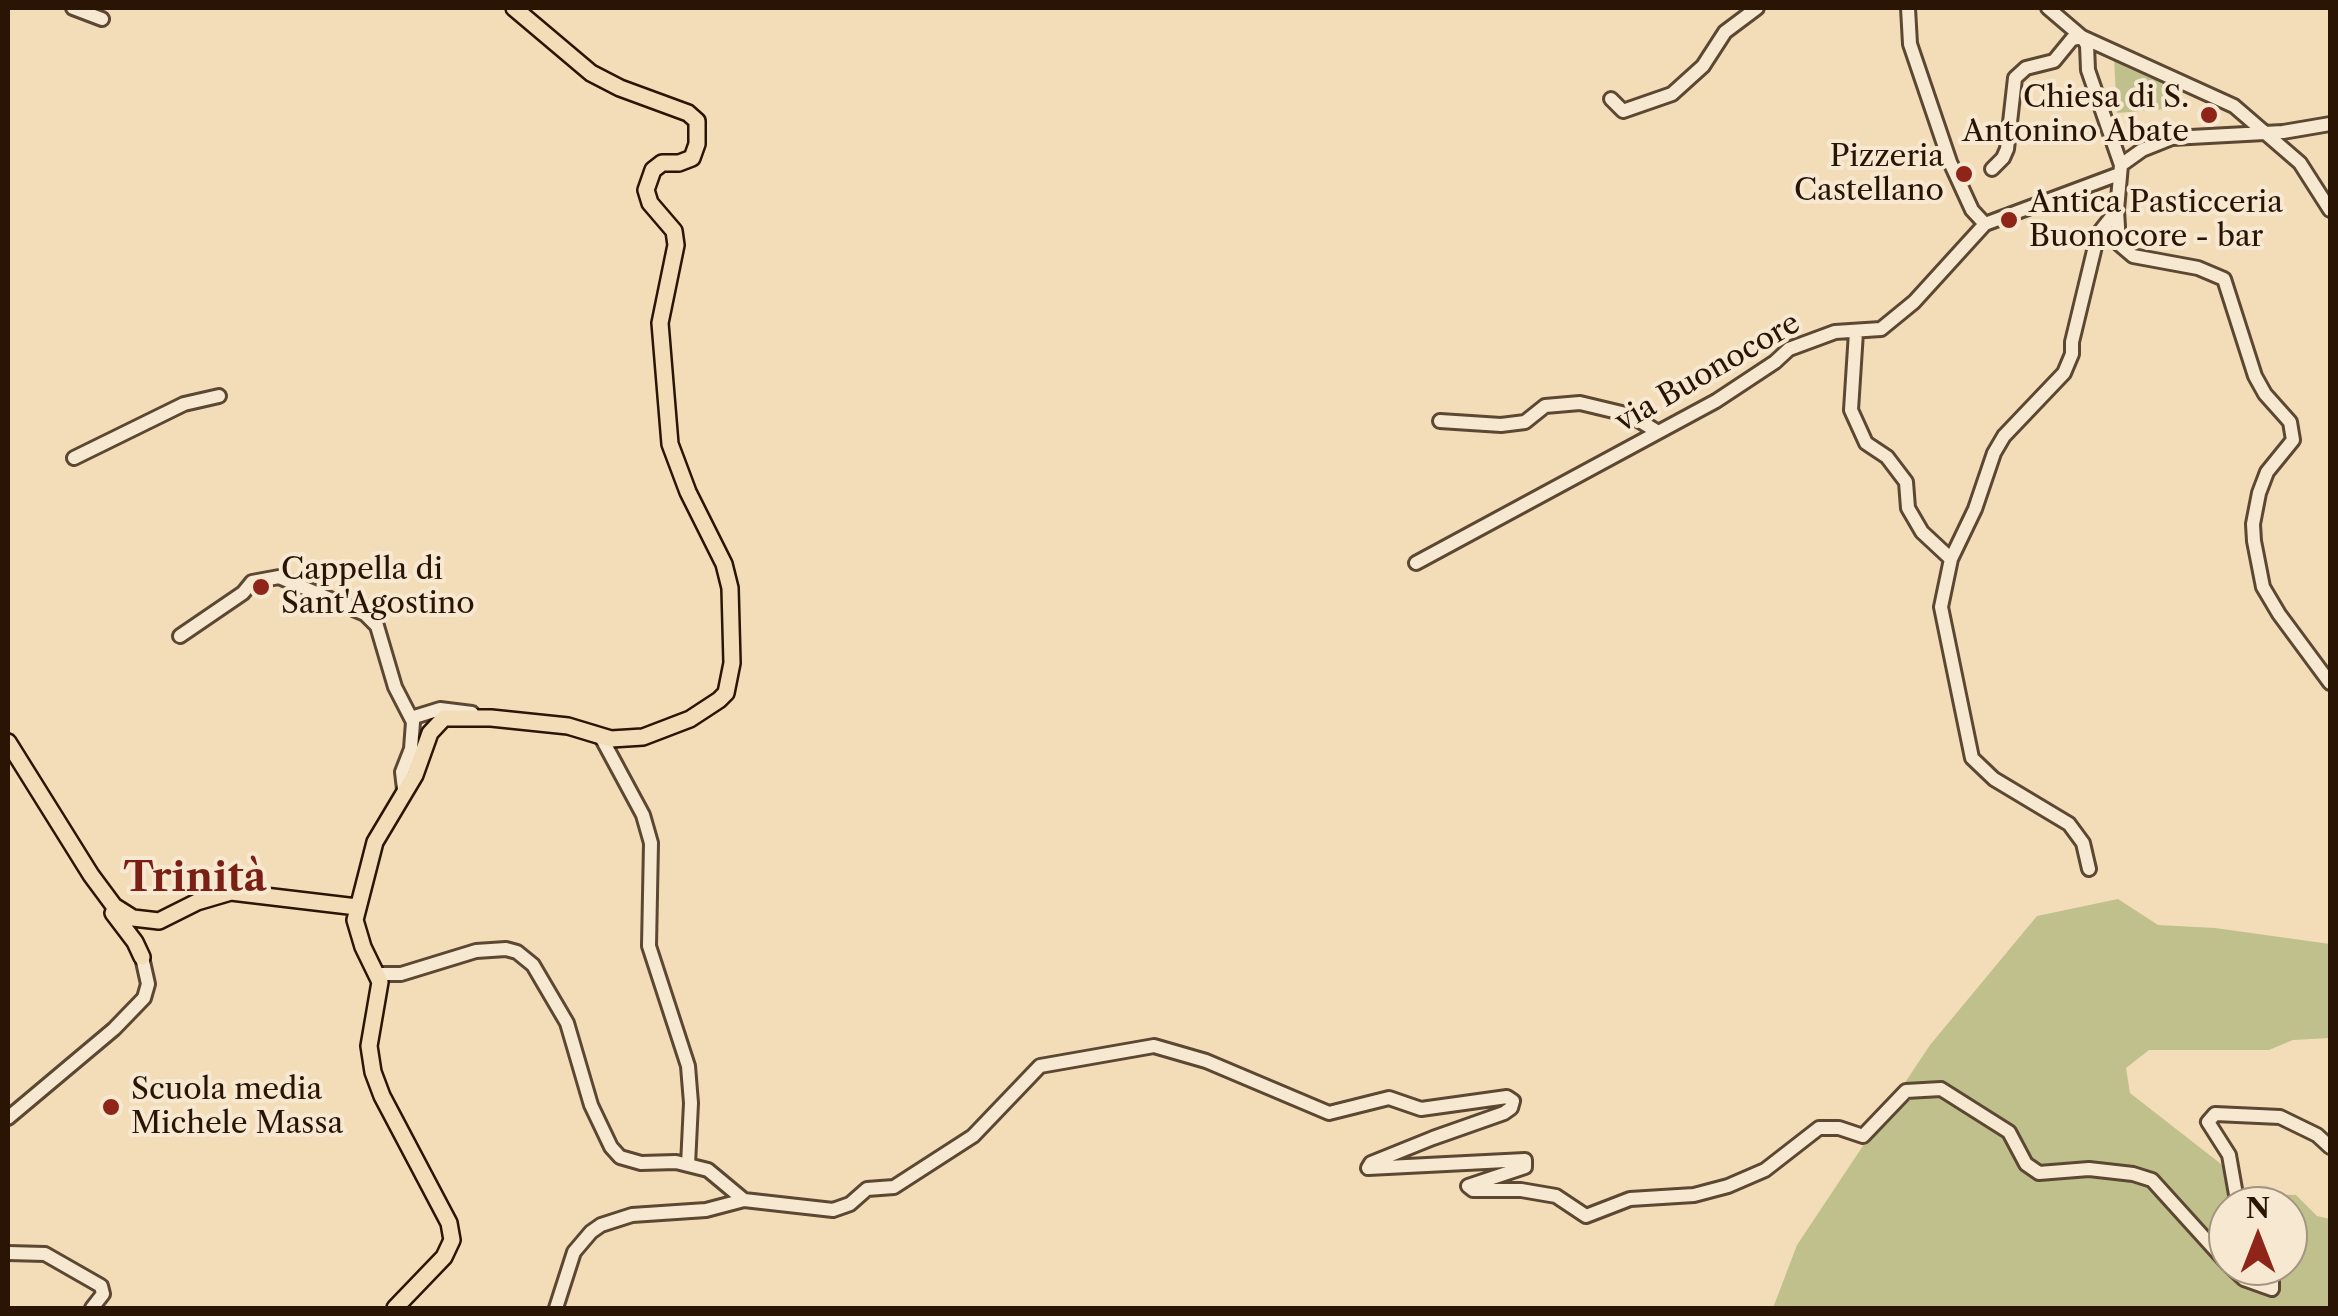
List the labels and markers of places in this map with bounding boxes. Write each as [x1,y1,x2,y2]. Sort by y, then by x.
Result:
place label: Chiesa di S. Antonino Abate [1962,80,2189,150]
marker: Chiesa di S. Antonino Abate [2198,104,2220,126]
place label: Pizzeria Castellano [1794,139,1944,210]
marker: Pizzeria Castellano [1953,163,1975,185]
place label: Antica Pasticceria Buonocore - bar [2029,185,2283,256]
marker: Antica Pasticceria Buonocore - bar [1998,209,2020,231]
place label: Cappella di Sant'Agostino [281,552,475,622]
marker: Cappella di Sant'Agostino [250,576,272,598]
place label: Scuola media Michele Massa [131,1072,343,1142]
marker: Scuola media Michele Massa [100,1096,122,1118]

